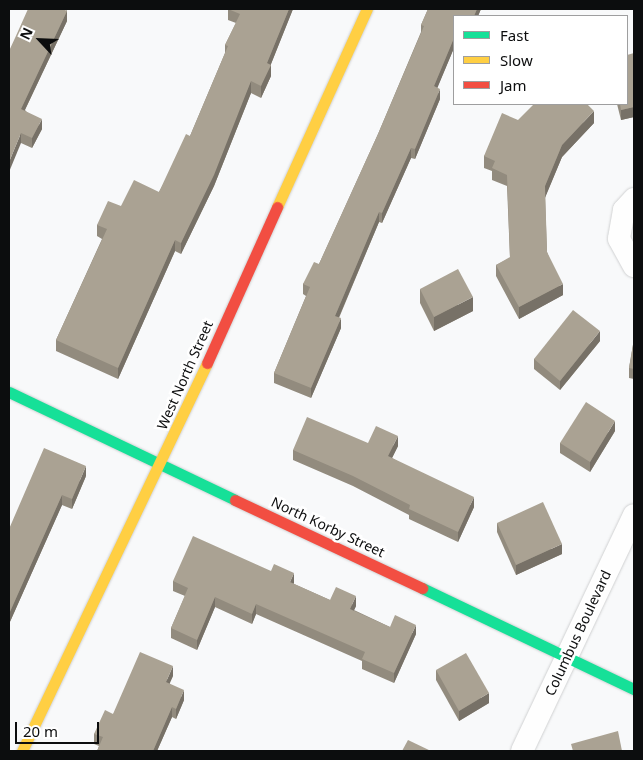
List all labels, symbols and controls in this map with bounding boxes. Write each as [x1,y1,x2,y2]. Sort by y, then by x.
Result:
north arrow [15,15,65,65]
legend [453,15,628,105]
text: N [15,24,37,43]
text: Fast [500,25,529,45]
text: Slow [500,50,533,70]
text: Jam [500,75,527,95]
street label: West North Street [153,318,217,432]
street label: North Korby Street [269,493,387,561]
street label: Columbus Boulevard [541,567,615,699]
scale bar [18,712,101,744]
text: 20 m [23,721,58,741]

